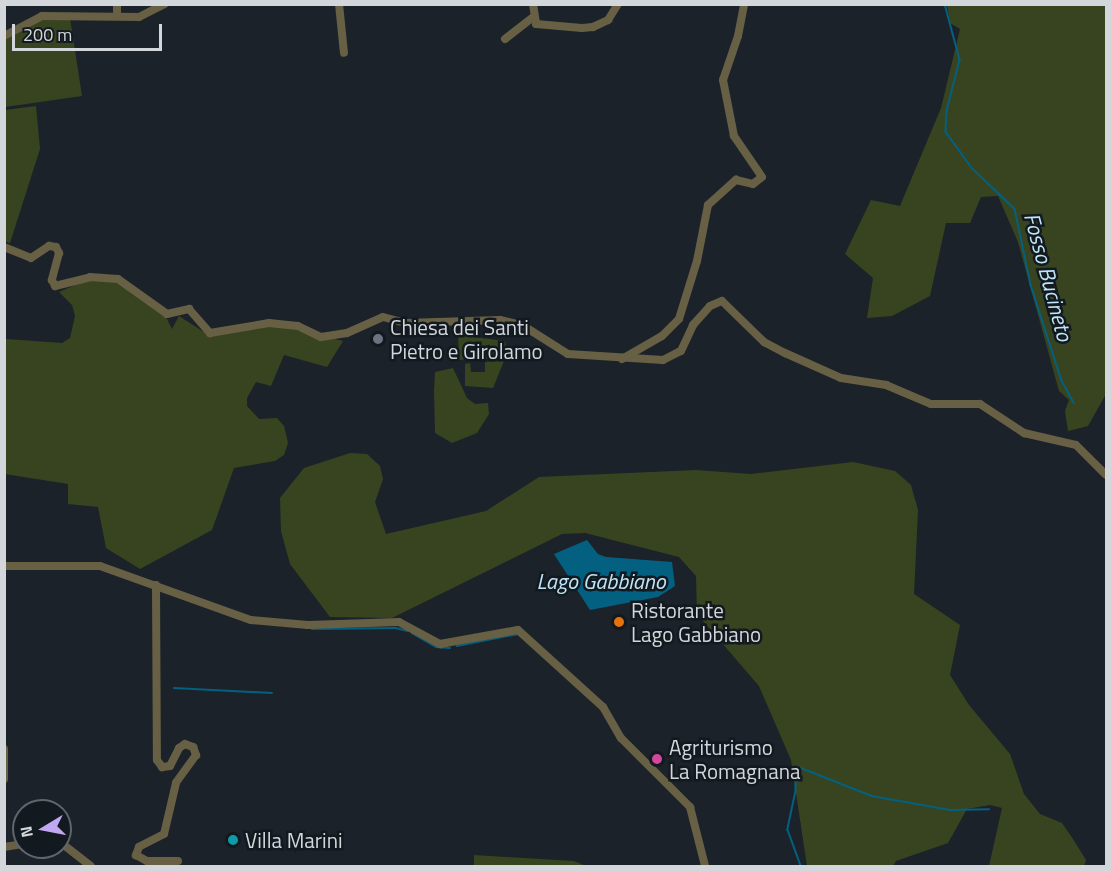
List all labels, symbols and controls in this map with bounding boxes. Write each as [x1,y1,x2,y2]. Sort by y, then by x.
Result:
scale bar [15,12,165,50]
text: 200 m [23,21,72,48]
water label: Fosso Bucineto [1018,210,1078,344]
place label: Chiesa dei Santi Pietro e Girolamo [390,314,543,364]
marker: Chiesa dei Santi Pietro e Girolamo [371,332,385,346]
water label: Lago Gabbiano [536,569,666,595]
place label: Ristorante Lago Gabbiano [631,597,761,647]
marker: Ristorante Lago Gabbiano [612,615,626,629]
place label: Agriturismo La Romagnana [669,734,801,784]
marker: Agriturismo La Romagnana [650,752,664,766]
north arrow [12,799,72,859]
text: N [13,824,39,839]
place label: Villa Marini [245,827,343,853]
marker: Villa Marini [226,833,240,847]

